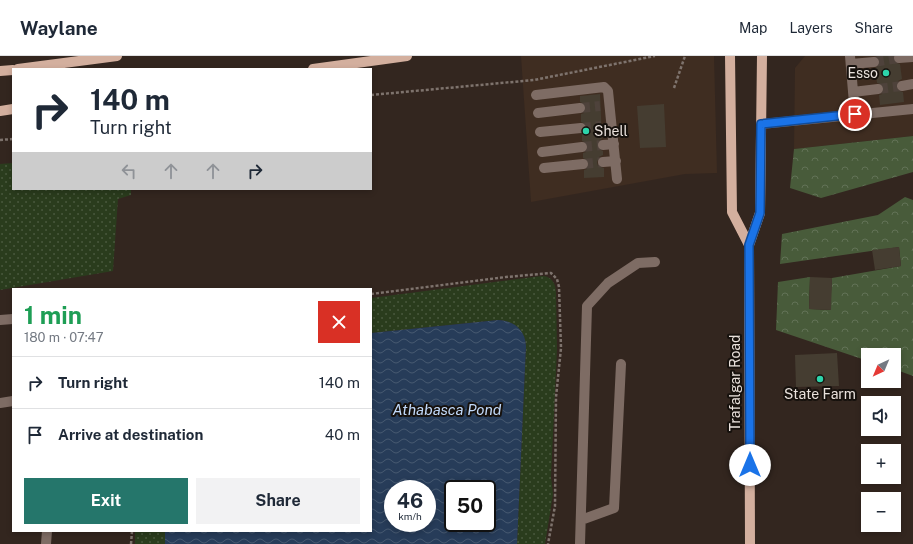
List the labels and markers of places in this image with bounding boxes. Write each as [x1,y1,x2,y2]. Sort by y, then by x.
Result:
place label: Esso [847,65,878,81]
marker: Esso [881,68,891,78]
pin [838,97,872,131]
place label: Shell [594,123,628,139]
marker: Shell [581,126,591,136]
marker: State Farm [815,374,825,384]
place label: State Farm [784,386,856,402]

